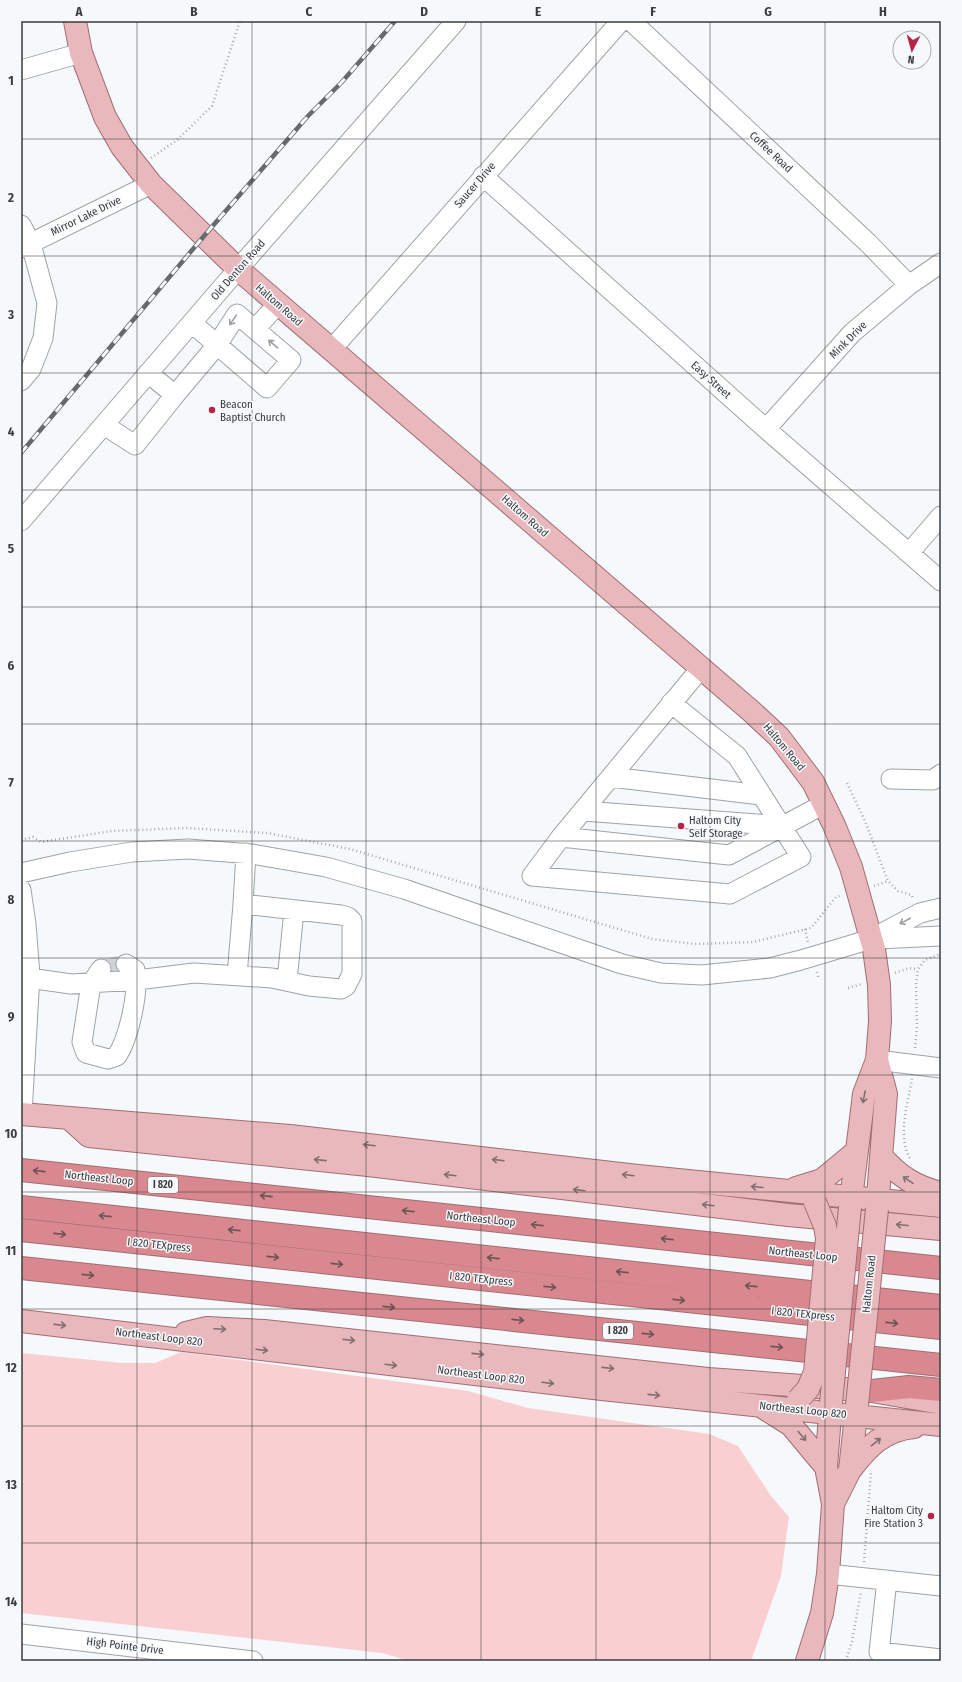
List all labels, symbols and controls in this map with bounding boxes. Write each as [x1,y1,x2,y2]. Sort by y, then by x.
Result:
text: A [74,4,83,19]
text: B [190,4,198,19]
text: C [306,4,313,19]
text: D [420,4,428,19]
text: E [535,4,541,19]
text: F [650,4,656,19]
text: G [764,4,772,19]
text: H [879,4,887,19]
north arrow [892,30,932,70]
text: N [907,53,915,66]
text: 1 [8,73,14,88]
street label: Coffee Road [747,129,795,175]
street label: Saucer Drive [452,160,498,210]
text: 2 [7,190,14,205]
street label: Mirror Lake Drive [49,193,123,239]
street label: Old Denton Road [208,237,268,303]
street label: Haltom Road [253,281,305,329]
text: 3 [7,307,14,322]
one-way arrow [229,314,237,325]
street label: Mink Drive [827,319,869,361]
one-way arrow [268,340,278,349]
street label: Easy Street [688,359,734,402]
place label: Beacon Baptist Church [220,398,286,424]
marker: Beacon Baptist Church [207,405,217,415]
text: 4 [8,424,15,439]
street label: Haltom Road [499,492,551,540]
text: 5 [8,541,14,556]
text: 6 [8,658,15,673]
street label: Haltom Road [760,721,808,773]
text: 7 [8,775,14,790]
place label: Haltom City Self Storage [689,814,743,840]
marker: Haltom City Self Storage [676,821,686,831]
text: 8 [8,892,15,907]
one-way arrow [899,918,911,925]
text: 9 [8,1009,15,1024]
one-way arrow [859,1090,867,1103]
text: 10 [5,1126,17,1141]
one-way arrow [363,1141,376,1149]
one-way arrow [492,1156,505,1164]
one-way arrow [314,1157,327,1164]
one-way arrow [33,1168,46,1175]
street label: Northeast Loop [64,1168,134,1188]
one-way arrow [444,1171,457,1179]
one-way arrow [622,1171,635,1179]
one-way arrow [903,1176,914,1184]
road number: I 820 [148,1177,178,1193]
one-way arrow [751,1183,764,1191]
one-way arrow [573,1186,586,1194]
one-way arrow [259,1192,272,1200]
one-way arrow [702,1201,715,1209]
one-way arrow [402,1208,415,1215]
street label: Northeast Loop [446,1209,516,1229]
one-way arrow [98,1213,111,1220]
one-way arrow [531,1221,544,1229]
one-way arrow [896,1222,909,1229]
one-way arrow [228,1227,241,1234]
one-way arrow [53,1231,66,1238]
street label: I 820 TEXpress [127,1235,192,1255]
one-way arrow [661,1235,674,1243]
text: 11 [6,1243,16,1258]
street label: Northeast Loop [768,1244,838,1264]
one-way arrow [266,1253,279,1261]
one-way arrow [487,1255,500,1262]
street label: Haltom Road [860,1255,878,1313]
one-way arrow [330,1260,343,1268]
one-way arrow [616,1268,629,1276]
street label: I 820 TEXpress [449,1269,514,1289]
one-way arrow [81,1271,94,1279]
one-way arrow [745,1282,758,1290]
one-way arrow [543,1283,556,1290]
one-way arrow [672,1297,685,1304]
one-way arrow [382,1303,395,1310]
street label: I 820 TEXpress [771,1304,836,1324]
one-way arrow [511,1317,524,1324]
one-way arrow [885,1319,898,1327]
one-way arrow [53,1322,66,1329]
road number: I 820 [603,1323,633,1339]
street label: Northeast Loop 820 [115,1325,204,1349]
one-way arrow [213,1325,226,1332]
one-way arrow [641,1330,654,1338]
one-way arrow [342,1337,355,1344]
one-way arrow [770,1344,783,1351]
one-way arrow [255,1346,268,1354]
one-way arrow [471,1351,484,1358]
text: 12 [5,1360,17,1375]
one-way arrow [384,1361,397,1369]
street label: Northeast Loop 820 [437,1363,526,1387]
one-way arrow [601,1365,614,1372]
one-way arrow [541,1379,554,1387]
one-way arrow [647,1391,660,1398]
street label: Northeast Loop 820 [759,1399,848,1421]
one-way arrow [797,1431,806,1442]
one-way arrow [871,1438,882,1447]
text: 13 [5,1477,17,1492]
place label: Haltom City Fire Station 3 [864,1504,923,1530]
marker: Haltom City Fire Station 3 [926,1511,936,1521]
text: 14 [5,1594,17,1609]
street label: High Pointe Drive [86,1635,164,1657]

